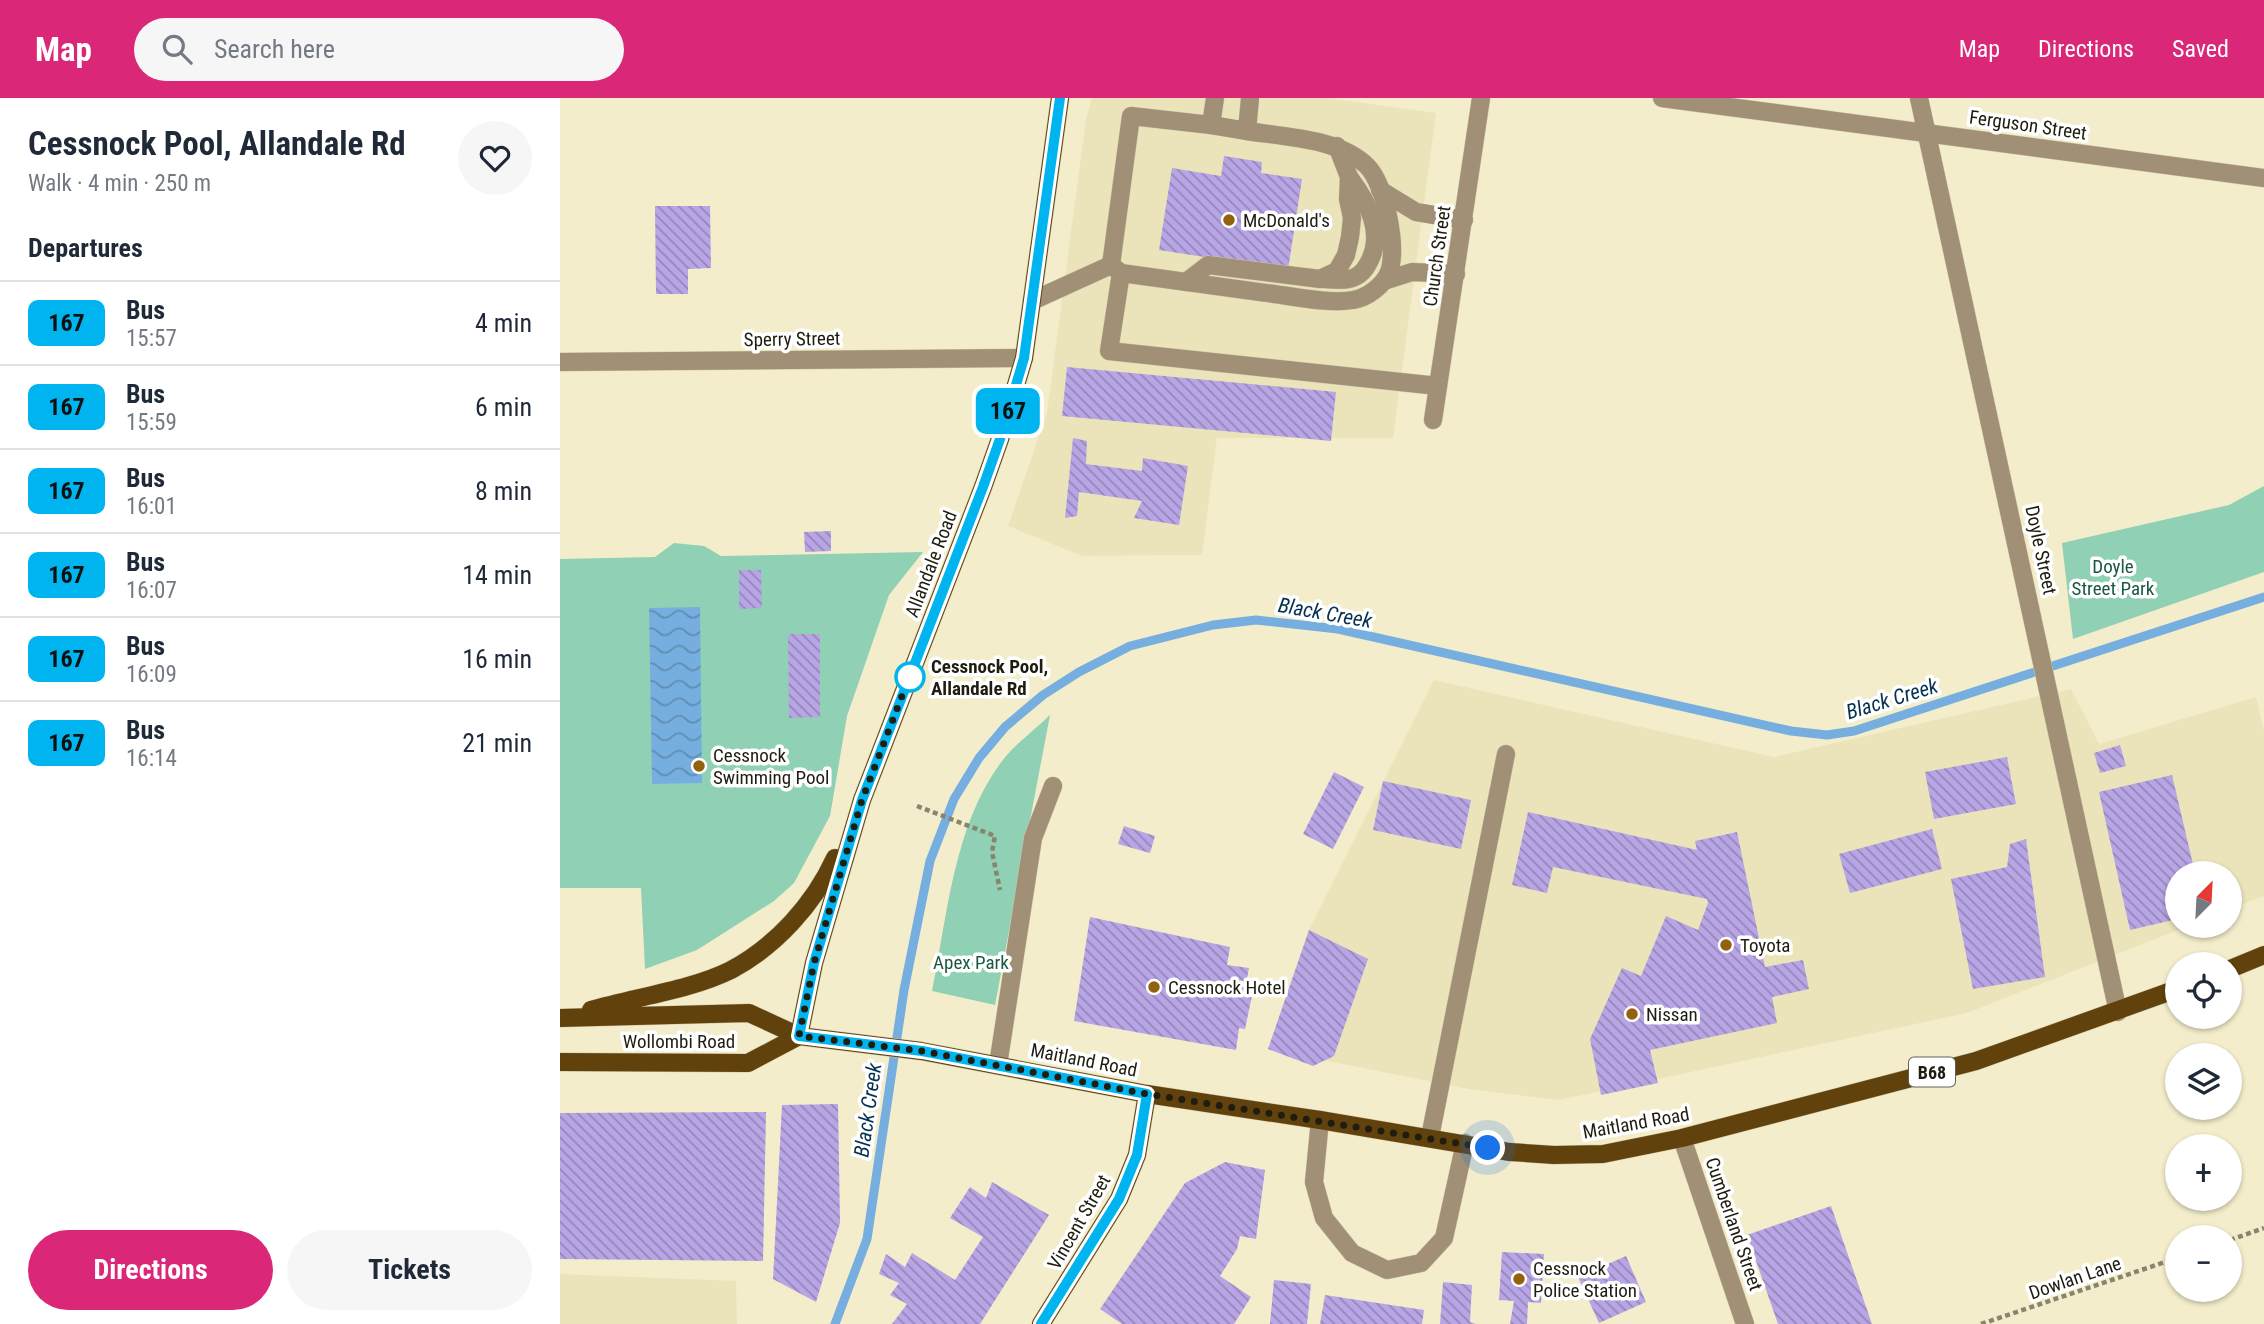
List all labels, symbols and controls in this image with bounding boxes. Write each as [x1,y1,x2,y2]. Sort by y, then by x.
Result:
search box [134,18,624,81]
text: Map [35,30,92,69]
icon: search [158,30,196,68]
text: Search here [214,34,335,64]
text: Map [1959,35,2000,63]
text: Directions [2038,35,2134,63]
text: Saved [2172,35,2229,63]
street label: Ferguson Street [1968,105,2088,145]
button: heart [458,121,532,195]
text: Cessnock Pool, Allandale Rd [28,124,406,163]
text: Walk · 4 min · 250 m [28,170,211,197]
street label: Church Street [1419,204,1455,308]
place label: McDonald's [1243,209,1330,232]
marker: McDonald's [1221,212,1237,228]
text: Departures [28,233,143,263]
text: Bus [126,295,165,325]
text: 4 min [475,308,532,338]
text: 167 [48,309,85,337]
text: 15:57 [126,325,177,352]
street label: Sperry Street [743,327,841,351]
text: Bus [126,379,165,409]
line badge: 167 [968,388,1048,434]
text: 6 min [475,392,532,422]
text: 167 [48,393,85,421]
text: 167 [990,397,1026,425]
text: 15:59 [126,409,177,436]
text: Bus [126,463,165,493]
text: 8 min [475,476,532,506]
text: 167 [48,477,85,505]
text: 16:01 [126,493,177,520]
street label: Doyle Street [2020,503,2062,597]
street label: Allandale Road [900,507,962,621]
text: Bus [126,547,165,577]
park label: Doyle Street Park [2072,555,2155,600]
text: 14 min [462,560,532,590]
text: 167 [48,561,85,589]
text: 16:07 [126,577,177,604]
water label: Black Creek [1276,593,1375,633]
text: Bus [126,631,165,661]
text: 16 min [462,644,532,674]
text: 167 [48,645,85,673]
place label: Cessnock Pool, Allandale Rd [931,655,1048,700]
text: 16:09 [126,661,177,688]
marker: Cessnock Pool, Allandale Rd [895,662,925,692]
water label: Black Creek [1843,673,1942,724]
text: Bus [126,715,165,745]
text: 21 min [462,728,532,758]
text: 167 [48,729,85,757]
place label: Cessnock Swimming Pool [713,744,829,789]
text: 16:14 [126,745,177,772]
marker: Cessnock Swimming Pool [691,758,707,774]
north arrow [2165,861,2242,938]
map controls [2165,861,2242,1302]
place label: Toyota [1740,934,1790,957]
marker: Toyota [1718,937,1734,953]
park label: Apex Park [933,951,1009,974]
button: locate [2165,952,2242,1029]
place label: Cessnock Hotel [1168,976,1286,999]
marker: Cessnock Hotel [1146,979,1162,995]
place label: Nissan [1646,1003,1698,1026]
marker: Nissan [1624,1006,1640,1022]
street label: Wollombi Road [623,1030,735,1053]
street label: Maitland Road [1029,1038,1139,1082]
button: layers [2165,1043,2242,1120]
road number: B68 [1909,1057,1955,1086]
water label: Black Creek [850,1061,887,1159]
street label: Maitland Road [1581,1102,1691,1144]
your location [1470,1130,1505,1165]
button: + [2165,1134,2242,1211]
street label: Cumberland Street [1700,1154,1768,1294]
street label: Vincent Street [1043,1171,1115,1273]
button: − [2165,1225,2242,1302]
button: Directions [28,1230,273,1310]
button: Tickets [287,1230,532,1310]
street label: Dowlan Lane [2026,1251,2124,1305]
place label: Cessnock Police Station [1533,1257,1637,1302]
marker: Cessnock Police Station [1511,1271,1527,1287]

